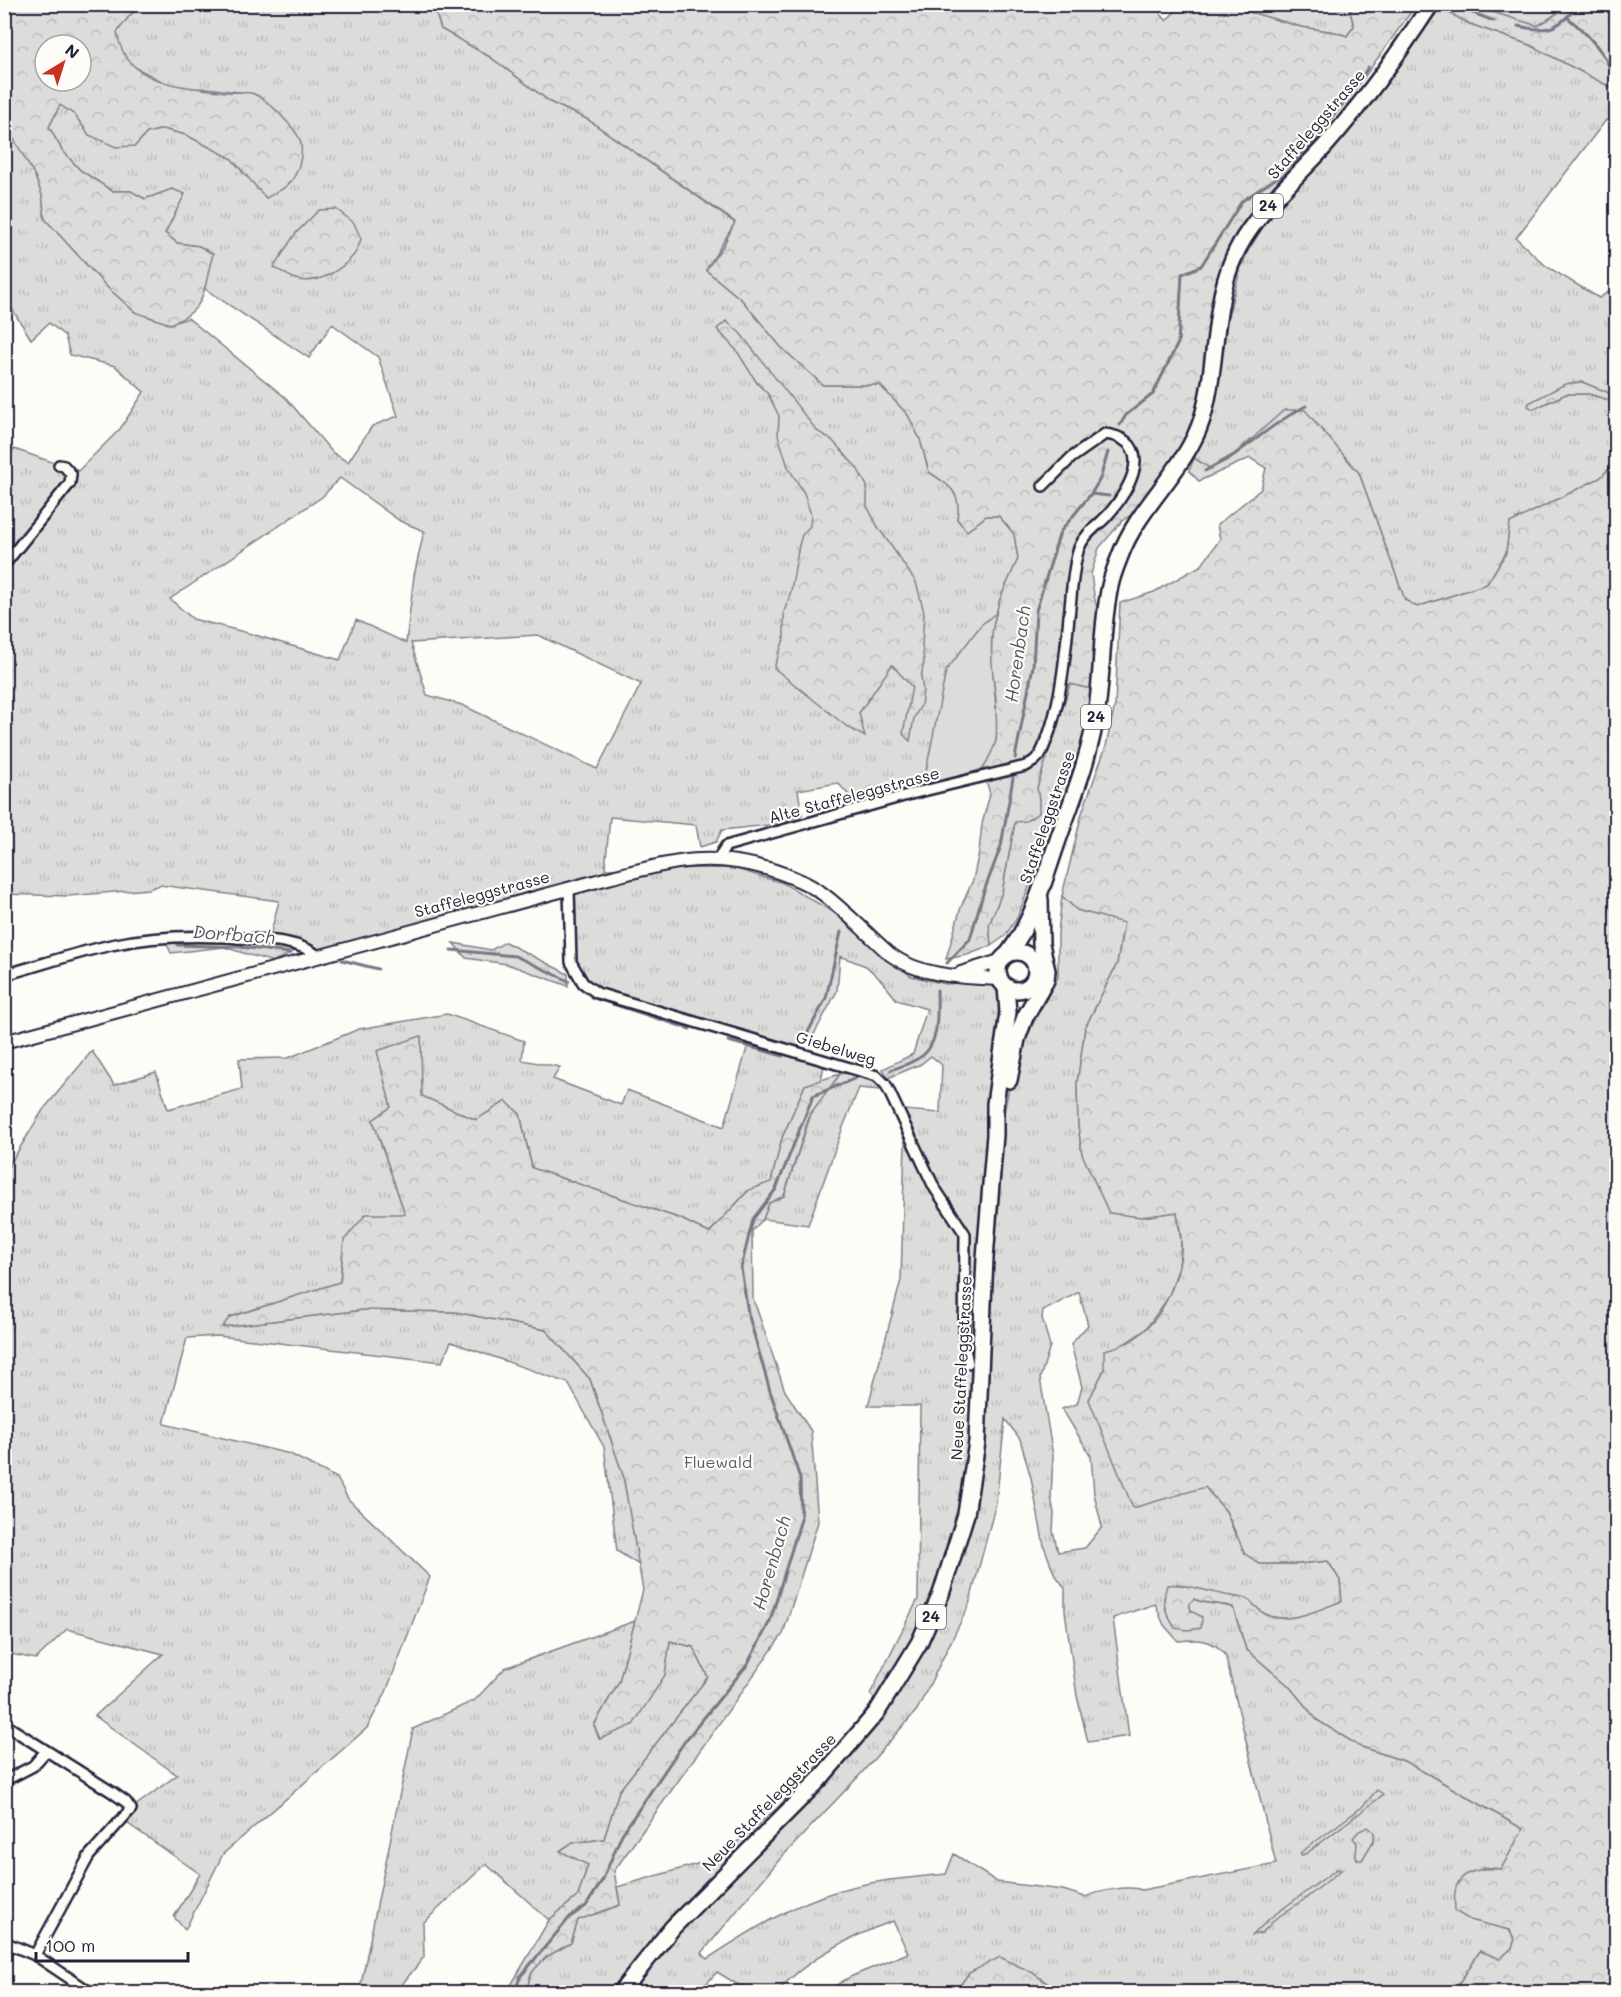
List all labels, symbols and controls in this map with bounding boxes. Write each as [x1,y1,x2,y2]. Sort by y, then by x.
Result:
north arrow [33,33,93,93]
text: N [61,39,84,63]
street label: Staffeleggstrasse [1262,64,1369,183]
road number: 24 [1253,194,1283,218]
water label: Horenbach [998,604,1036,704]
road number: 24 [1081,705,1111,729]
street label: Staffeleggstrasse [1014,748,1079,886]
street label: Alte Staffeleggstrasse [766,762,942,827]
street label: Staffeleggstrasse [412,865,552,922]
water label: Dorfbach [192,919,276,949]
street label: Giebelweg [794,1025,879,1070]
street label: Neue Staffeleggstrasse [945,1275,976,1461]
park label: Fluewald [684,1451,752,1472]
water label: Horenbach [746,1513,796,1613]
road number: 24 [916,1605,946,1629]
street label: Neue Staffeleggstrasse [697,1728,840,1875]
scale bar [36,1925,188,1963]
text: 100 m [45,1933,95,1957]

